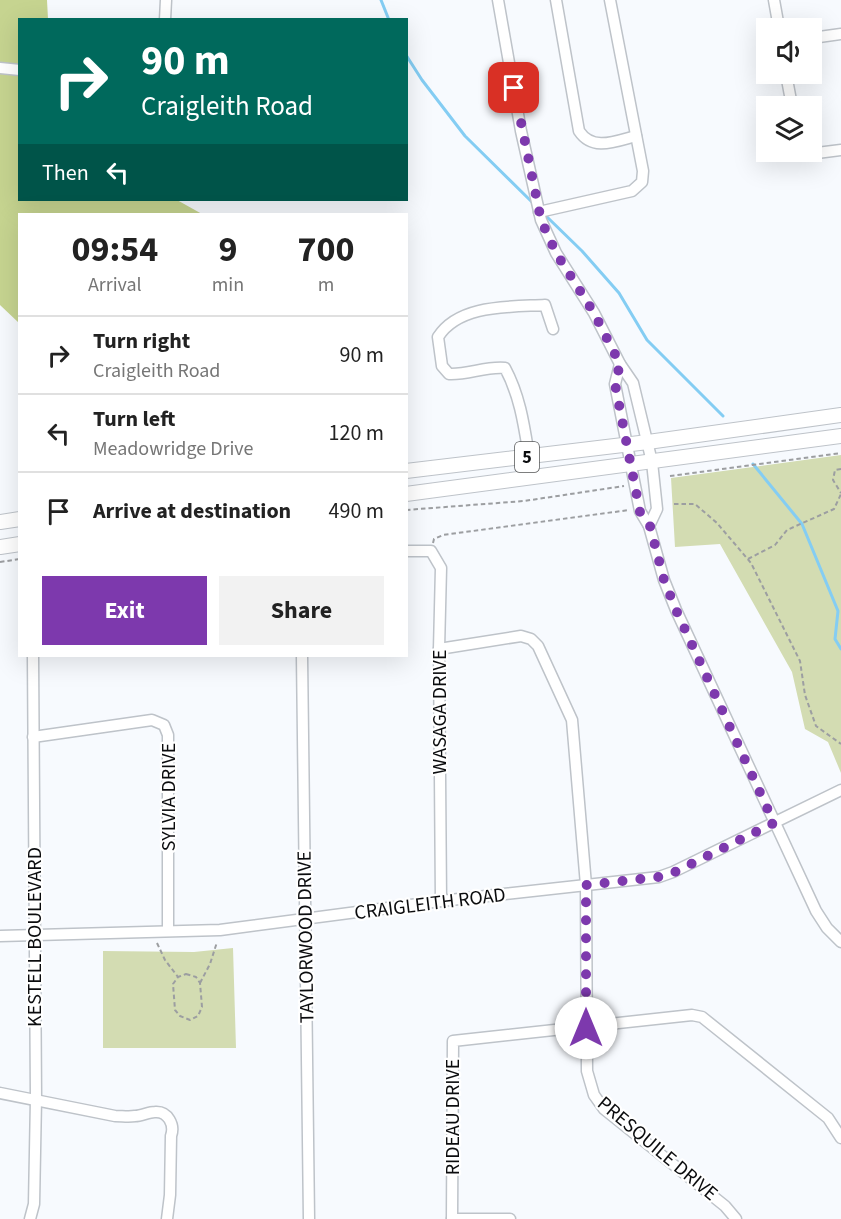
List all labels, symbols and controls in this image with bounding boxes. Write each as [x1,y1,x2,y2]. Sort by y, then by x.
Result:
map controls [756,18,822,162]
button: sound [756,18,822,84]
text: 90 m [141,31,230,91]
icon: right [42,42,120,120]
pin [488,62,539,113]
icon: arrive [497,71,530,104]
text: Craigleith Road [141,87,313,126]
button: layers [756,96,822,162]
icon: left [101,156,134,189]
text: Then [42,157,89,189]
text: 09:54 [71,224,158,275]
text: 9 [218,224,237,275]
text: 700 [298,224,355,275]
text: Arrival [88,271,142,299]
text: min [212,271,244,299]
text: m [318,271,334,299]
text: Turn right [93,325,190,357]
icon: right [42,339,75,372]
text: 90 m [339,339,384,371]
text: Craigleith Road [93,357,220,385]
text: Turn left [93,403,175,435]
icon: left [42,417,75,450]
text: 120 m [329,417,384,449]
text: Meadowridge Drive [93,435,254,463]
road number: 5 [515,442,539,472]
icon: arrive [42,495,75,528]
text: Arrive at destination [93,495,291,527]
text: 490 m [329,495,384,527]
button: Exit [42,576,207,645]
button: Share [219,576,384,645]
street label: WASAGA DRIVE [426,650,454,774]
street label: SYLVIA DRIVE [155,743,183,851]
street label: KESTELL BOULEVARD [21,847,49,1027]
street label: TAYLORWOOD DRIVE [290,851,322,1023]
street label: CRAIGLEITH ROAD [353,881,507,927]
position arrow [554,996,618,1060]
street label: RIDEAU DRIVE [439,1059,467,1175]
street label: PRESQUILE DRIVE [591,1090,724,1208]

